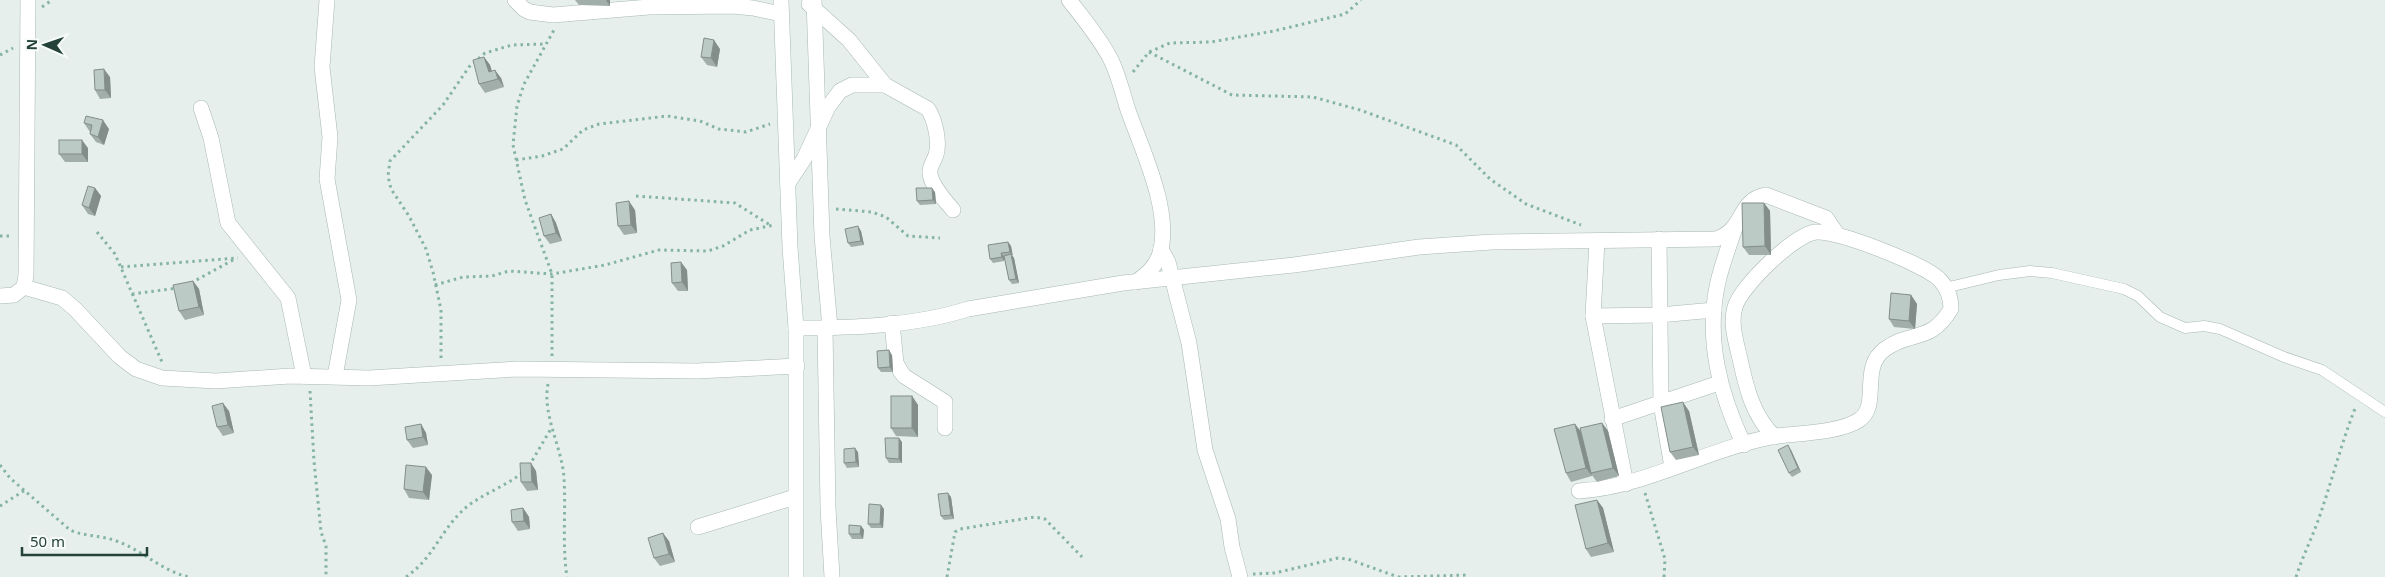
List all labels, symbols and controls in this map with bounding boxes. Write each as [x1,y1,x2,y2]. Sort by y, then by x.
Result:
north arrow [20,20,70,70]
text: N [22,39,41,51]
scale bar [22,524,148,556]
text: 50 m [30,531,65,551]

